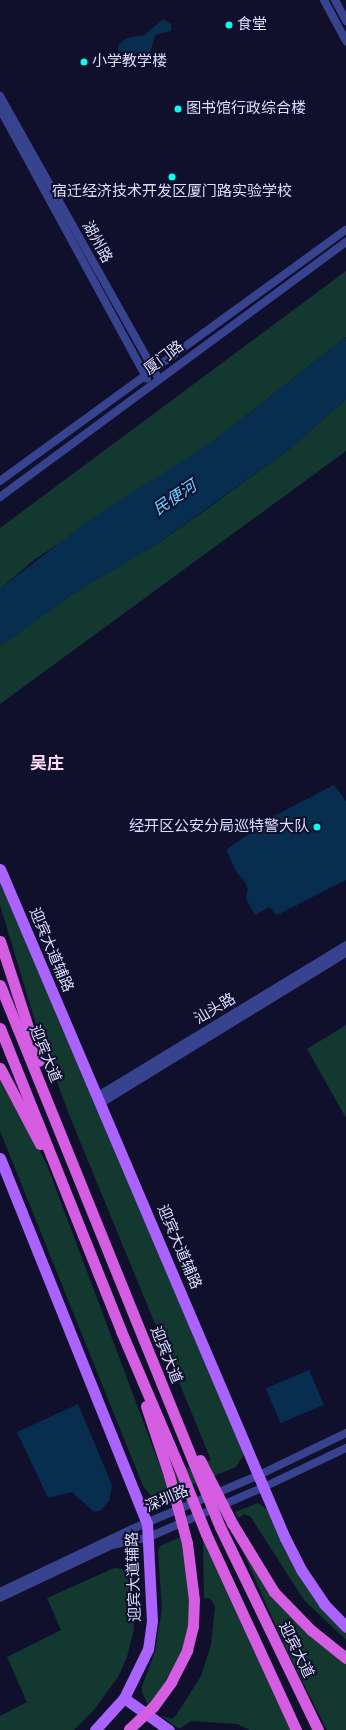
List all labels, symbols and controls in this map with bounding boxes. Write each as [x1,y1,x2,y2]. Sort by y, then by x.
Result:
place label: 食堂 [237,16,267,34]
marker: 食堂 [224,20,234,30]
place label: 小学教学楼 [92,53,167,71]
marker: 小学教学楼 [79,57,89,67]
place label: 图书馆行政综合楼 [186,100,306,118]
marker: 图书馆行政综合楼 [173,104,183,114]
marker: 宿迁经济技术开发区厦门路实验学校 [167,172,177,182]
place label: 宿迁经济技术开发区厦门路实验学校 [52,183,292,201]
street label: 湖州路 [78,218,116,266]
street label: 厦门路 [141,337,187,379]
water label: 民便河 [150,477,200,519]
district label: 吴庄 [30,754,64,774]
place label: 经开区公安分局巡特警大队 [129,818,309,836]
marker: 经开区公安分局巡特警大队 [312,822,322,832]
street label: 迎宾大道辅路 [25,905,77,995]
street label: 汕头路 [191,990,239,1028]
street label: 迎宾大道 [25,1023,65,1085]
street label: 迎宾大道辅路 [153,1202,205,1292]
street label: 迎宾大道 [146,1324,186,1386]
street label: 深圳路 [143,1482,191,1516]
street label: 迎宾大道辅路 [123,1532,145,1622]
street label: 迎宾大道 [275,1619,317,1681]

